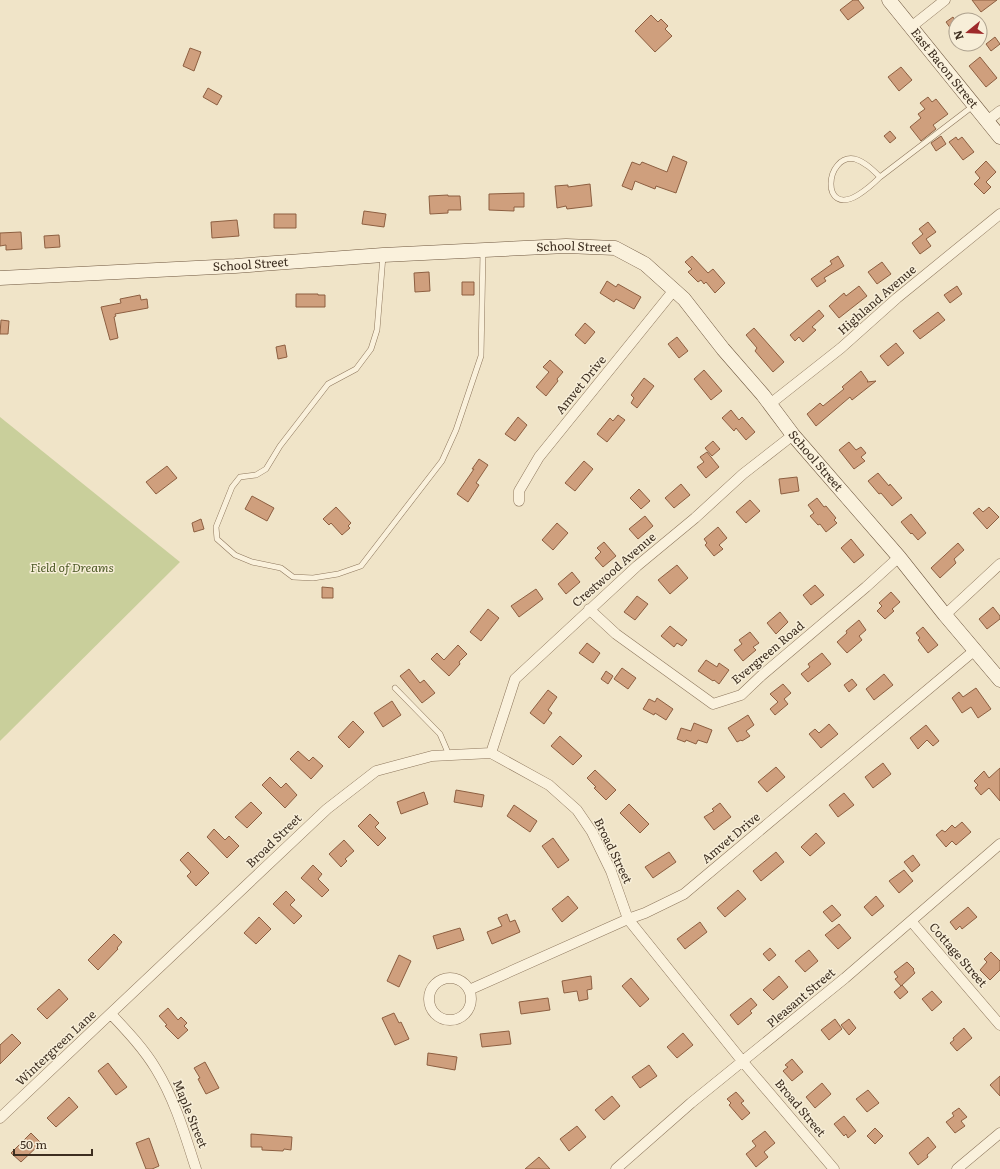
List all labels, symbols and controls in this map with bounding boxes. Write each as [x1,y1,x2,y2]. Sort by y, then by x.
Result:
north arrow [948,12,988,52]
street label: East Bacon Street [907,24,983,112]
text: N [949,29,967,42]
street label: School Street [536,236,612,256]
street label: School Street [212,252,289,275]
street label: Highland Avenue [833,260,919,338]
street label: Amvet Drive [551,351,610,418]
street label: School Street [784,426,848,495]
street label: Crestwood Avenue [567,528,659,611]
park label: Field of Dreams [30,558,114,576]
street label: Evergreen Road [727,616,808,688]
street label: Amvet Drive [697,807,763,867]
street label: Broad Street [242,809,305,871]
street label: Broad Street [590,815,638,887]
street label: Cottage Street [925,918,992,991]
street label: Pleasant Street [762,963,839,1031]
street label: Wintergreen Lane [11,1005,100,1089]
street label: Broad Street [771,1074,831,1140]
street label: Maple Street [169,1077,213,1151]
scale bar [14,1131,92,1157]
text: 50 m [20,1135,47,1153]

